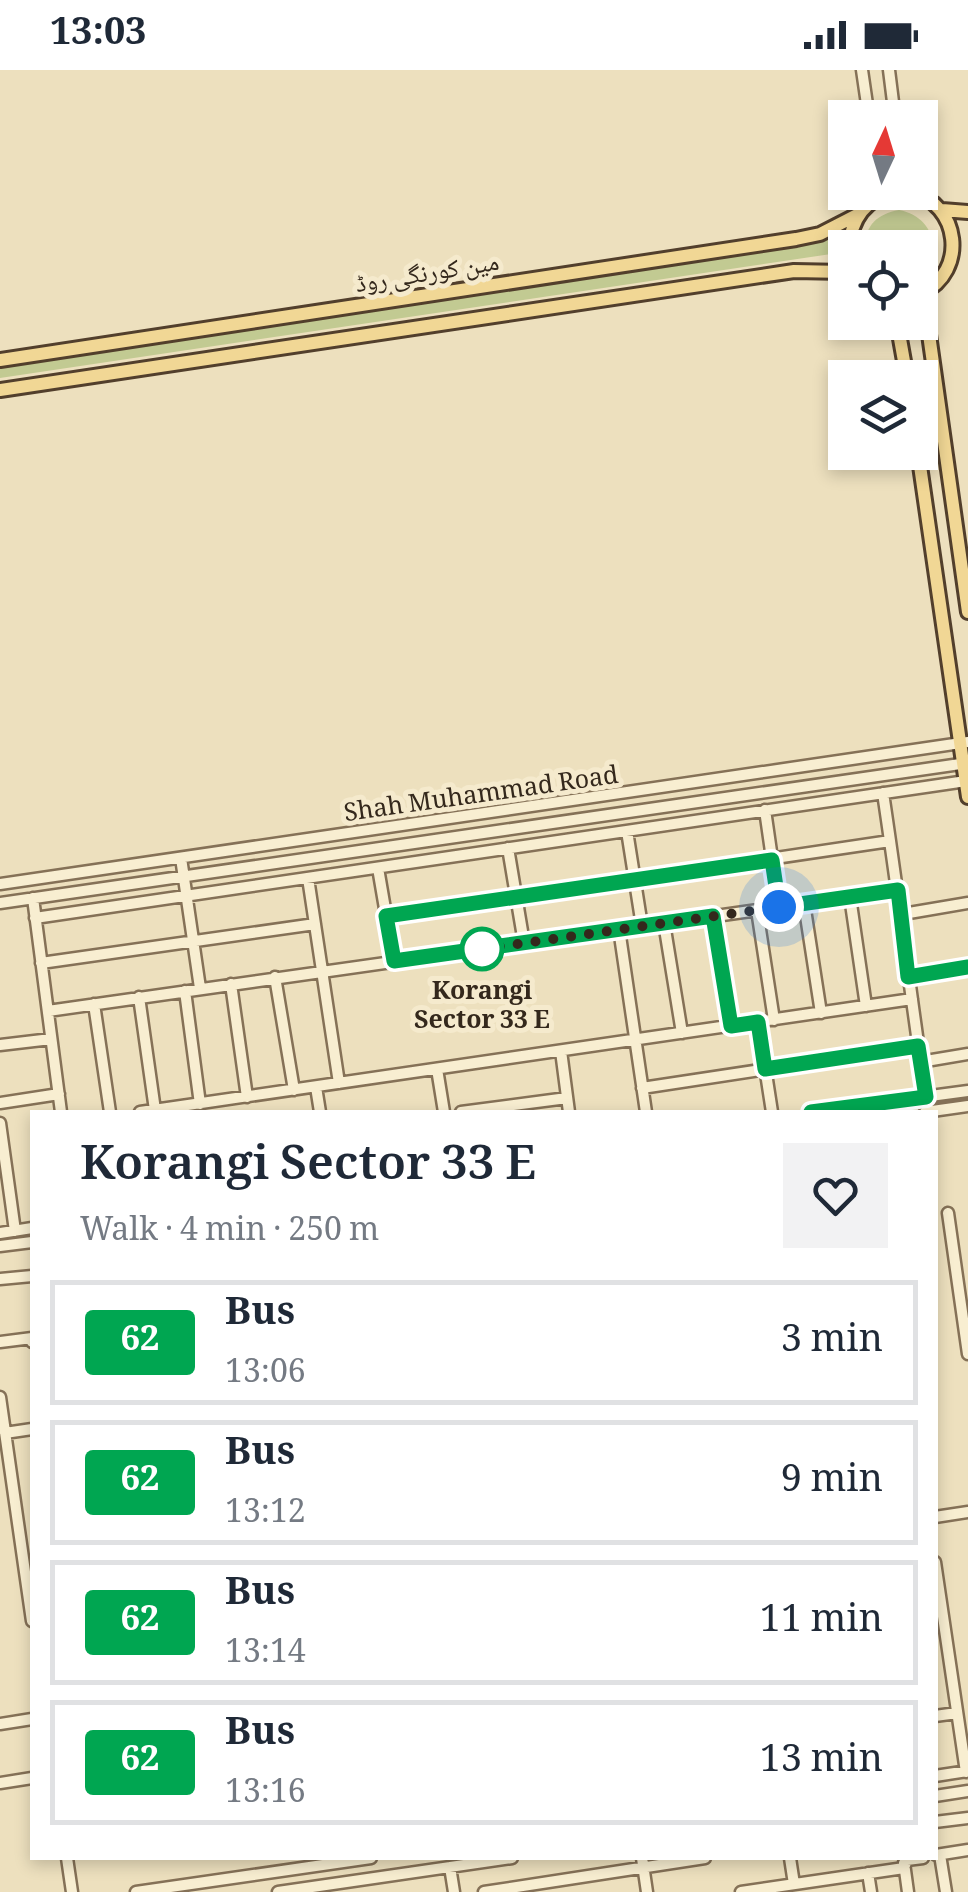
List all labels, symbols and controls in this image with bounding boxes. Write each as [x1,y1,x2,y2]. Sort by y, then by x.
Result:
text: 13:03 [50,3,147,68]
north arrow [828,100,938,210]
map controls [828,100,938,470]
button: locate [828,230,938,340]
street label: مین کورنگی روڈ [353,243,503,308]
button: layers [828,360,938,470]
street label: Shah Muhammad Road [341,756,621,837]
your location [754,882,804,932]
marker: Korangi Sector 33 E [461,928,503,970]
place label: Korangi Sector 33 E [414,972,550,1044]
text: Korangi Sector 33 E [80,1128,536,1209]
button: heart [783,1143,888,1248]
text: Walk · 4 min · 250 m [80,1206,379,1260]
text: Bus [225,1283,295,1348]
text: 3 min [781,1310,883,1375]
text: 62 [120,1313,160,1372]
text: 13:06 [225,1348,306,1402]
text: Bus [225,1423,295,1488]
text: 9 min [781,1450,883,1515]
text: 62 [120,1453,160,1512]
text: 13:12 [225,1488,306,1542]
text: Bus [225,1563,295,1628]
text: 11 min [760,1590,883,1655]
text: 62 [120,1593,160,1652]
text: 13:14 [225,1628,306,1682]
text: Bus [225,1703,295,1768]
text: 13 min [760,1730,883,1795]
text: 62 [120,1733,160,1792]
text: 13:16 [225,1768,306,1822]

